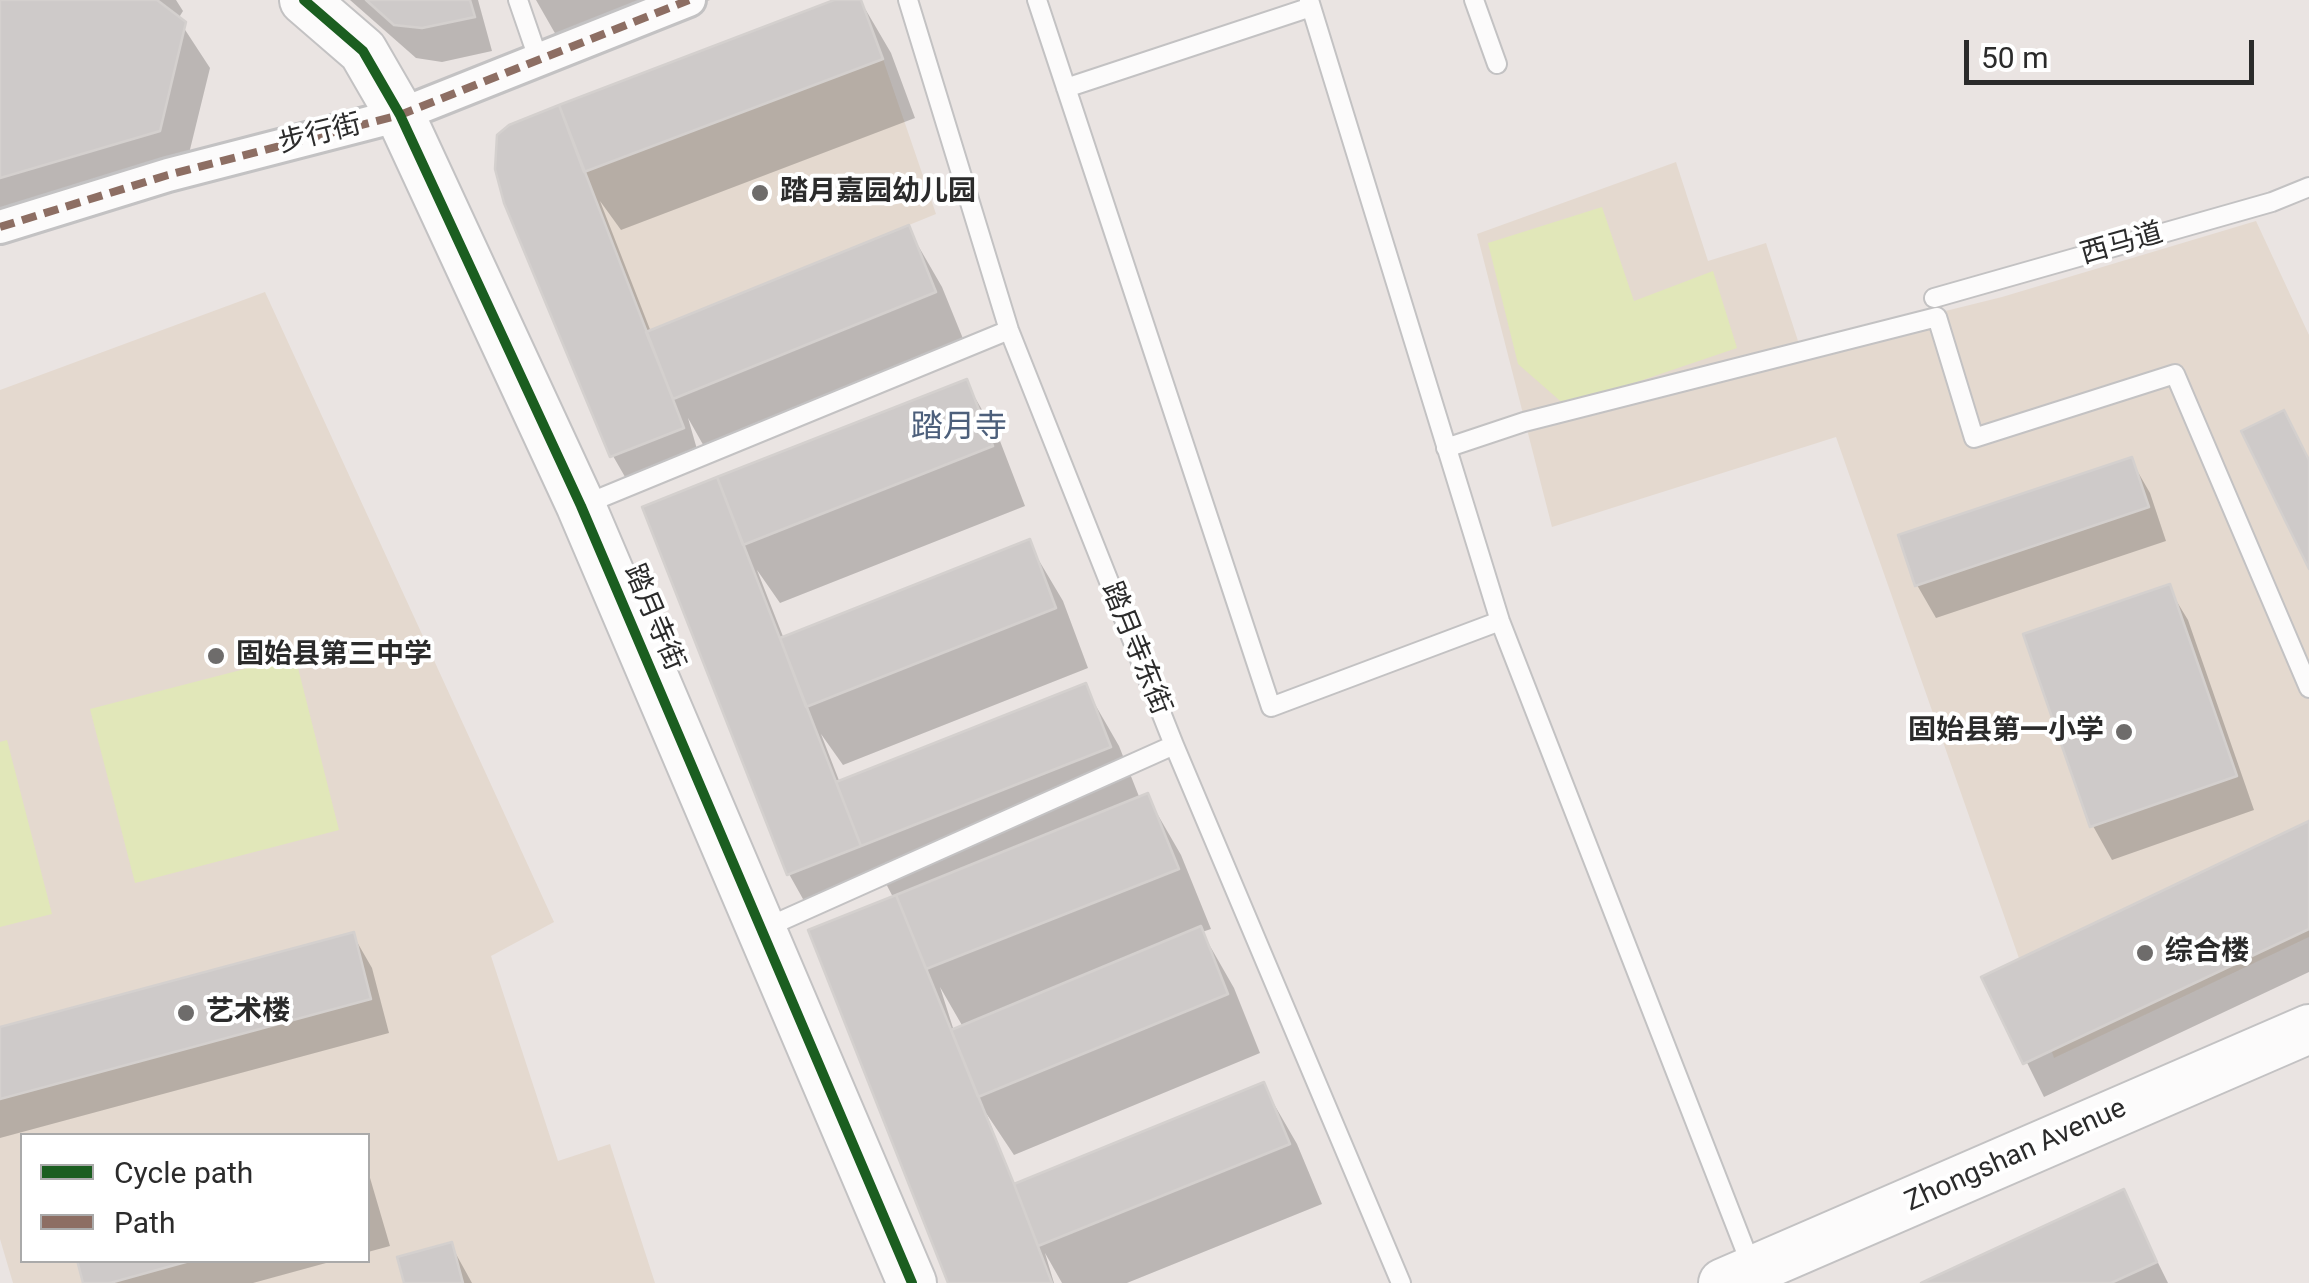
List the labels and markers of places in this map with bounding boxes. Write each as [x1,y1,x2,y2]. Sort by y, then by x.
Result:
place label: 踏月嘉园幼儿园 [780,176,976,210]
marker: 踏月嘉园幼儿园 [749,182,771,204]
place label: 固始县第三中学 [236,639,432,673]
marker: 固始县第三中学 [205,645,227,667]
place label: 固始县第一小学 [1908,715,2104,749]
marker: 固始县第一小学 [2113,721,2135,743]
place label: 综合楼 [2165,936,2249,970]
marker: 综合楼 [2134,942,2156,964]
place label: 艺术楼 [206,996,290,1030]
marker: 艺术楼 [175,1002,197,1024]

